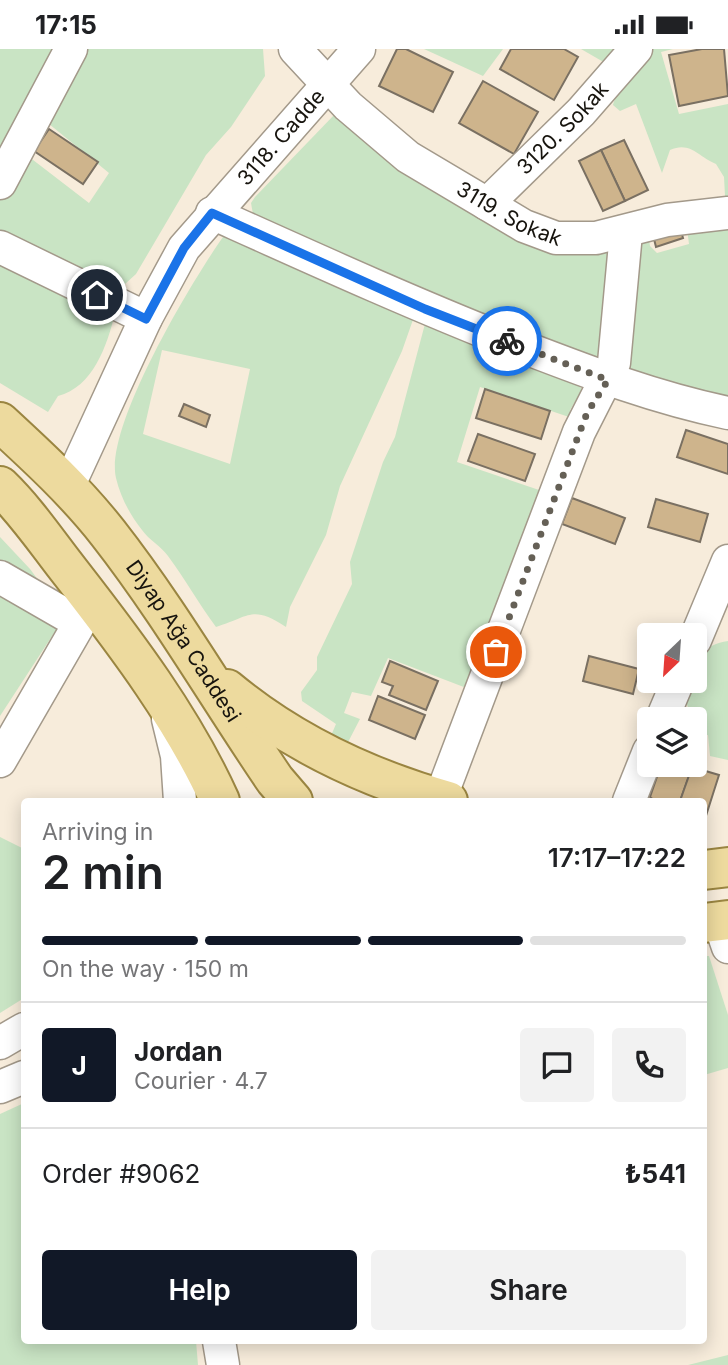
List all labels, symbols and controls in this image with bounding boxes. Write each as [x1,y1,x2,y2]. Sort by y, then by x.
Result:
text: 17:15 [35,9,97,40]
street label: 3120. Sokak [512,76,614,180]
street label: 3118. Cadde [232,84,330,190]
street label: 3119. Sokak [452,176,566,251]
pin [67,265,127,325]
icon: home [78,276,116,314]
courier [472,306,542,376]
icon: bike [488,322,526,360]
street label: Diyap Ağa Caddesi [121,555,246,727]
pin [466,622,526,682]
north arrow [637,623,707,693]
map controls [637,623,707,777]
icon: bag [477,633,515,671]
button: layers [637,707,707,777]
text: Arriving in [42,818,153,846]
text: 17:17–17:22 [548,842,686,873]
text: 2 min [42,844,164,900]
text: On the way · 150 m [42,955,249,983]
button: chat [520,1028,594,1102]
button: phone [612,1028,686,1102]
text: Jordan [134,1036,223,1067]
text: J [71,1050,87,1081]
text: Courier · 4.7 [134,1067,268,1095]
text: Order #9062 [42,1158,200,1189]
text: ₺541 [625,1158,686,1189]
button: Help [42,1250,357,1330]
button: Share [371,1250,686,1330]

